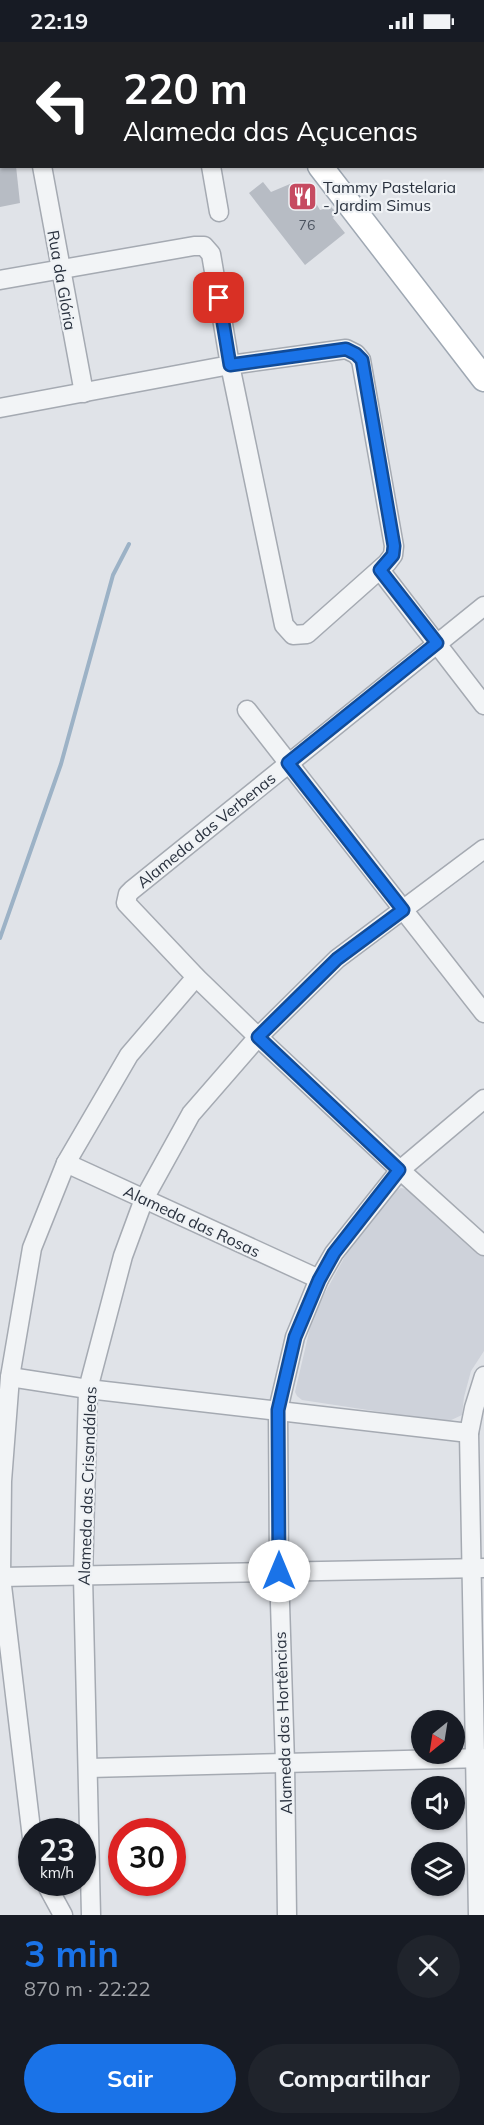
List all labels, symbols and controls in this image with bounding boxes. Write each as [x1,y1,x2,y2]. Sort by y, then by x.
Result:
text: 22:19 [30,7,88,35]
text: 220 m [123,62,248,115]
icon: left [24,66,102,144]
text: Alameda das Açucenas [123,114,418,148]
place label: Tammy Pastelaria - Jardim Simus [323,177,456,215]
restaurant icon: Tammy Pastelaria - Jardim Simus [286,180,318,212]
house number: 76 [299,216,315,234]
street label: Rua da Glória [43,228,81,332]
pin [193,272,244,323]
icon: arrive [202,281,235,314]
street label: Alameda das Verbenas [133,768,279,892]
street label: Alameda das Rosas [121,1181,263,1261]
street label: Alameda das Crisandáleas [74,1386,100,1586]
position arrow [247,1539,311,1603]
street label: Alameda das Hortências [270,1631,296,1815]
north arrow [411,1710,465,1764]
map controls [411,1710,465,1896]
button: sound [411,1776,465,1830]
speed limit sign: 30 [108,1818,186,1896]
text: 23 [39,1831,75,1869]
button: layers [411,1842,465,1896]
text: km/h [40,1863,74,1882]
text: 3 min [24,1931,119,1976]
button: close [397,1935,460,1998]
text: 870 m · 22:22 [24,1976,150,2001]
button: Sair [24,2044,236,2113]
button: Compartilhar [248,2044,460,2113]

